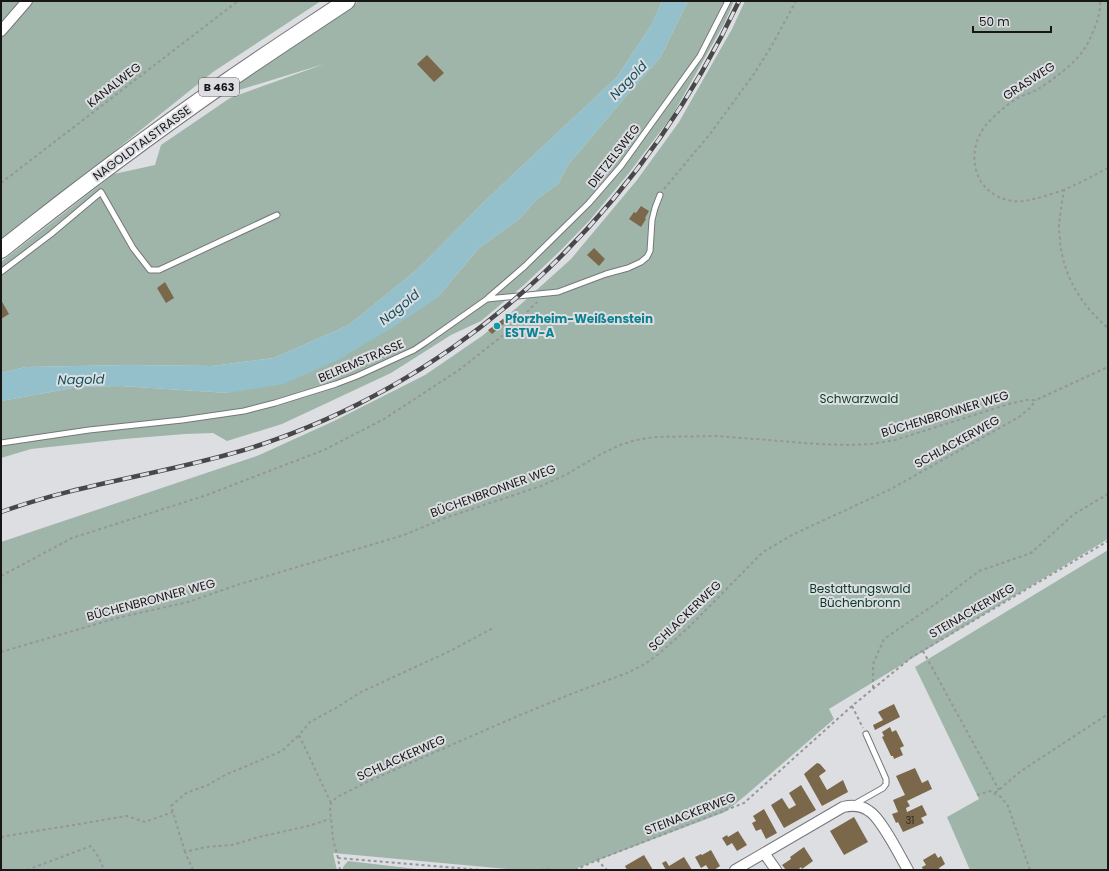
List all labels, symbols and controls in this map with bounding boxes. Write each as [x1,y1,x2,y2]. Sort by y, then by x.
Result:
scale bar [973,8,1051,34]
text: 50 m [979,13,1010,30]
water label: Nagold [605,57,652,104]
street label: GRASWEG [999,57,1058,104]
street label: KANALWEG [83,58,144,111]
road number: B 463 [199,78,239,96]
street label: NAGOLDTALSTRASSE [89,101,194,184]
street label: DIETZELSWEG [583,120,644,191]
water label: Nagold [375,285,424,330]
place label: Pforzheim-Weißenstein ESTW-A [505,310,653,341]
marker: Pforzheim-Weißenstein ESTW-A [492,321,502,331]
street label: BELREMSTRASSE [315,335,406,386]
water label: Nagold [57,370,105,389]
street label: BÜCHENBRONNER WEG [879,386,1011,441]
park label: Schwarzwald [820,390,898,407]
street label: SCHLACKERWEG [911,411,1002,472]
street label: BÜCHENBRONNER WEG [428,460,558,521]
street label: BÜCHENBRONNER WEG [85,574,217,625]
street label: SCHLACKERWEG [645,577,725,655]
street label: STEINACKERWEG [926,579,1018,642]
park label: Bestattungswald Büchenbronn [809,580,911,611]
street label: SCHLACKERWEG [354,730,448,785]
street label: STEINACKERWEG [642,788,738,839]
house number: 31 [905,813,915,828]

